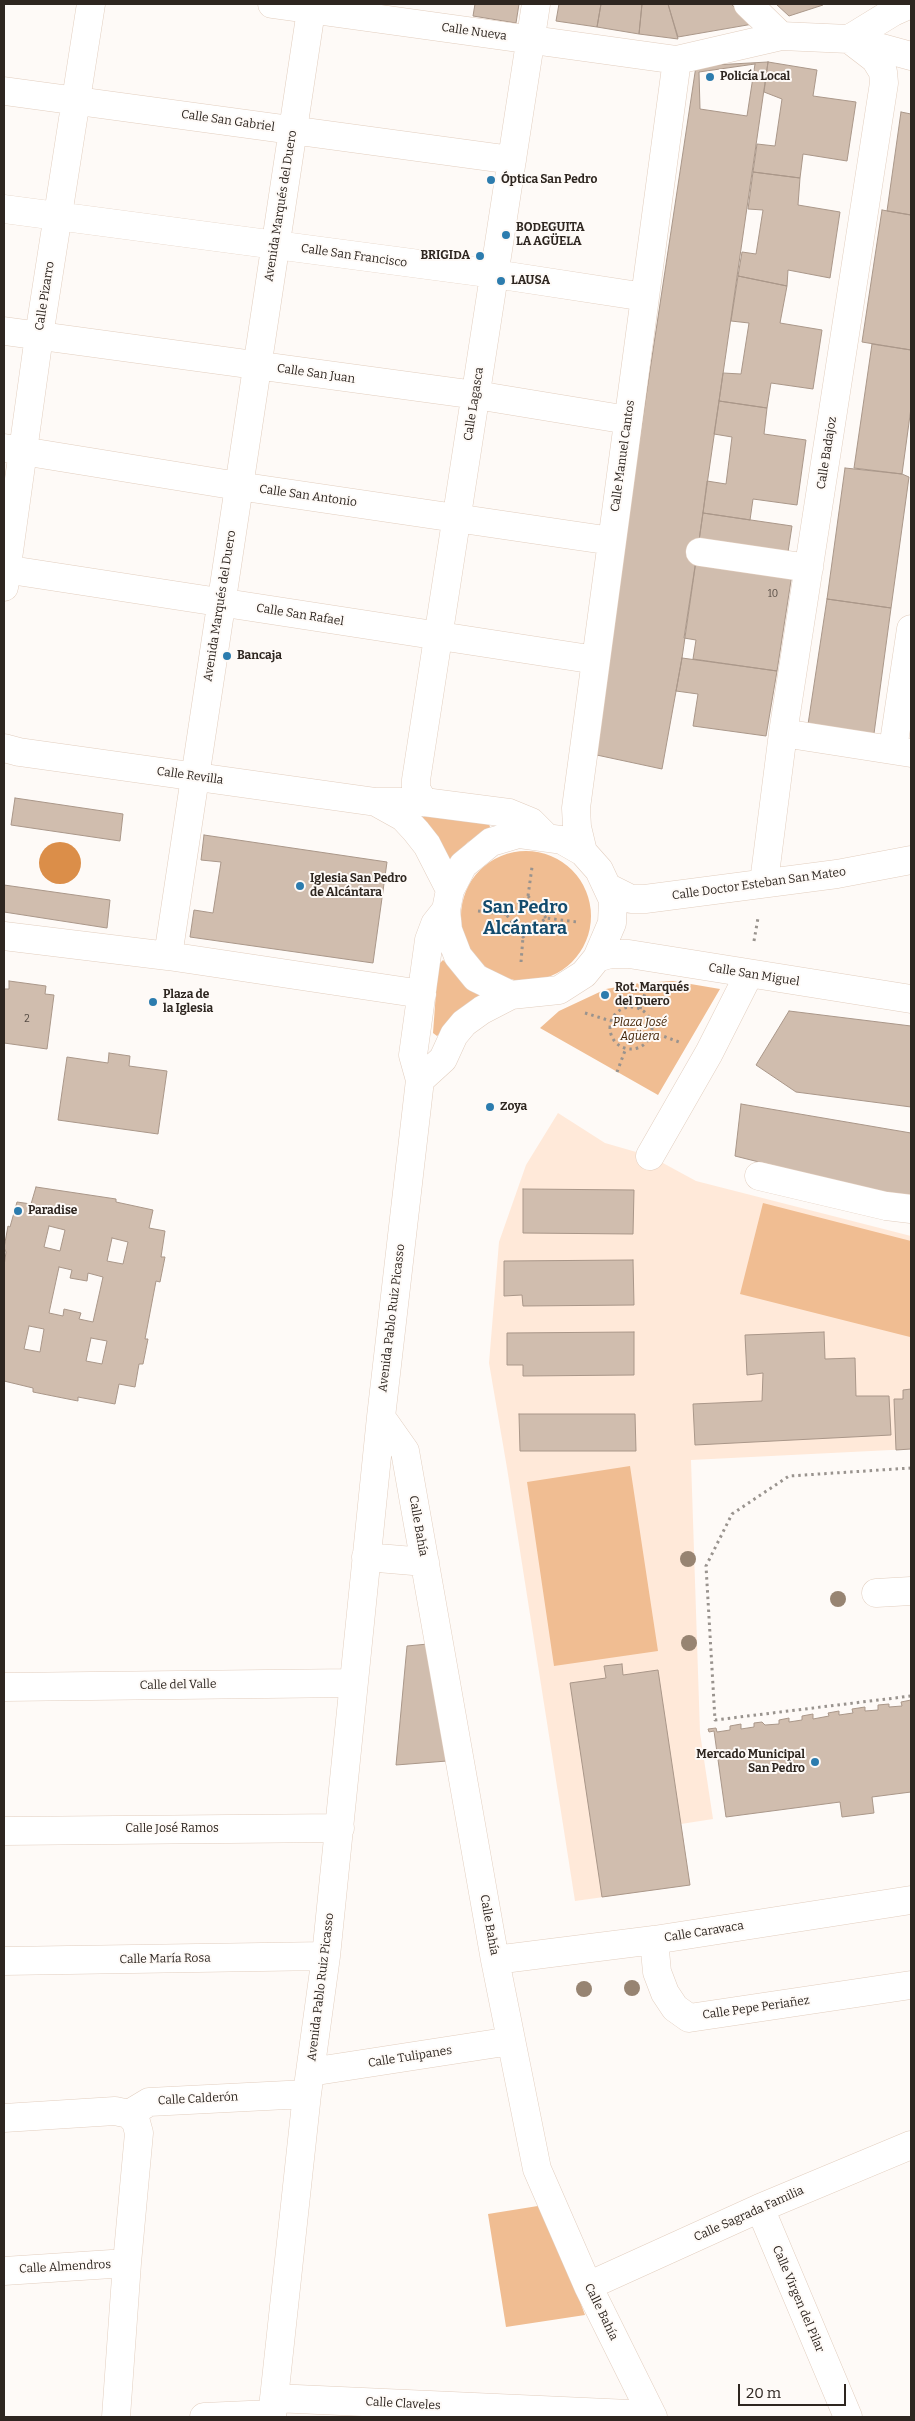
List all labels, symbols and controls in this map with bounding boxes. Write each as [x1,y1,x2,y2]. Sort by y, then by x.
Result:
street label: Calle Nueva [440,20,508,44]
place label: Policía Local [720,70,790,84]
marker: Policía Local [704,71,716,83]
street label: Calle San Gabriel [180,107,276,135]
street label: Avenida Marqués del Duero [262,129,300,283]
place label: Óptica San Pedro [501,173,597,187]
marker: Óptica San Pedro [485,174,497,186]
place label: BODEGUITA LA AGÜELA [516,221,585,249]
marker: BODEGUITA LA AGÜELA [500,229,512,241]
street label: Calle San Francisco [300,241,408,271]
place label: BRIGIDA [420,249,470,263]
marker: BRIGIDA [474,250,486,262]
street label: Calle Pizarro [32,260,58,332]
place label: LAUSA [511,274,550,288]
marker: LAUSA [495,275,507,287]
street label: Calle San Juan [276,361,356,387]
street label: Calle Lagasca [461,366,487,442]
street label: Calle Manuel Cantos [608,399,638,513]
street label: Calle Badajoz [814,416,840,490]
street label: Calle San Antonio [258,482,358,510]
street label: Avenida Marqués del Duero [201,529,239,683]
house number: 10 [768,588,778,600]
street label: Calle San Rafael [255,601,345,629]
place label: Bancaja [237,649,282,663]
marker: Bancaja [221,650,233,662]
street label: Calle Revilla [156,764,224,788]
street label: Calle Doctor Esteban San Mateo [671,865,847,903]
place label: Iglesia San Pedro de Alcántara [310,872,407,900]
marker: Iglesia San Pedro de Alcántara [294,880,306,892]
district label: San Pedro Alcántara [482,897,568,940]
street label: Calle San Miguel [708,961,800,989]
place label: Rot. Marqués del Duero [615,981,689,1009]
place label: Plaza de la Iglesia [163,988,213,1016]
marker: Rot. Marqués del Duero [599,989,611,1001]
marker: Plaza de la Iglesia [147,996,159,1008]
house number: 2 [24,1013,30,1025]
park label: Plaza José Agüera [613,1016,667,1044]
place label: Zoya [500,1100,527,1114]
marker: Zoya [484,1101,496,1113]
place label: Paradise [28,1204,77,1218]
marker: Paradise [12,1205,24,1217]
street label: Avenida Pablo Ruiz Picasso [376,1243,408,1393]
street label: Calle Bahía [406,1495,430,1557]
street label: Calle del Valle [139,1677,217,1693]
place label: Mercado Municipal San Pedro [696,1748,805,1776]
marker: Mercado Municipal San Pedro [809,1756,821,1768]
street label: Calle José Ramos [125,1822,219,1836]
street label: Calle Bahía [477,1894,501,1956]
street label: Avenida Pablo Ruiz Picasso [305,1912,337,2062]
street label: Calle Caravaca [663,1919,745,1945]
street label: Calle María Rosa [119,1951,211,1967]
street label: Calle Pepe Periañez [701,1993,811,2023]
street label: Calle Tulipanes [367,2043,453,2071]
street label: Calle Calderón [157,2090,239,2108]
street label: Calle Sagrada Familia [692,2183,806,2245]
street label: Calle Virgen del Pilar [769,2243,827,2355]
street label: Calle Almendros [19,2257,111,2277]
street label: Calle Bahía [581,2281,621,2343]
scale bar [740,2374,848,2406]
text: 20 m [746,2384,781,2402]
street label: Calle Claveles [365,2395,441,2413]

